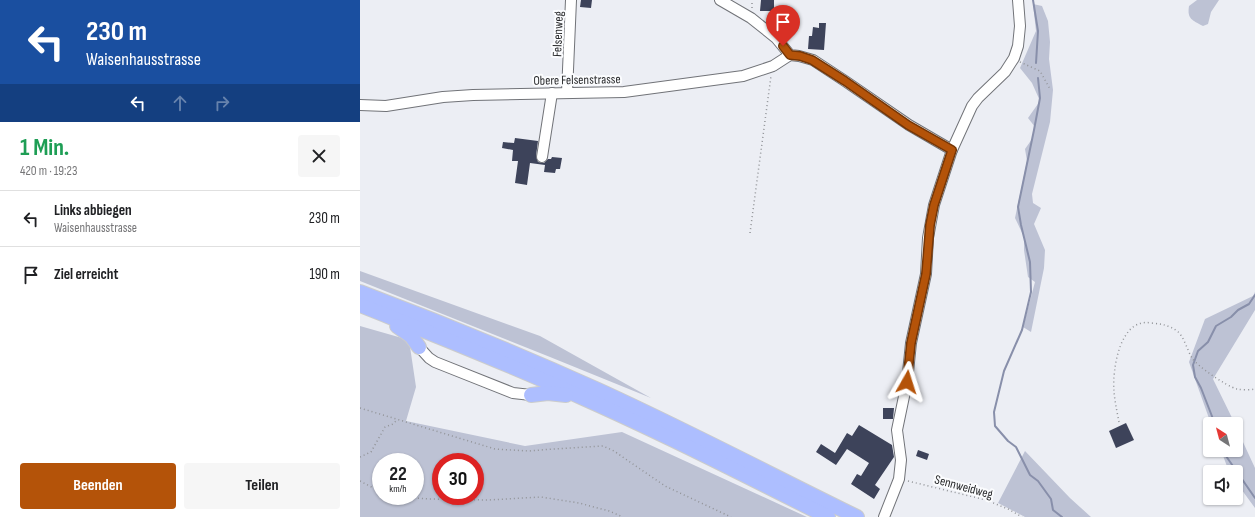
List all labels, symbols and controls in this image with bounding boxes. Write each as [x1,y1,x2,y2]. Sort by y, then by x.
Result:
pin [766,5,800,46]
street label: Felsenweg [549,11,567,57]
icon: arrive [772,11,794,33]
text: 230 m [86,15,147,48]
icon: left [20,16,72,68]
text: Waisenhausstrasse [86,49,201,70]
street label: Obere Felsenstrasse [533,71,621,89]
icon: left [127,92,149,114]
icon: ahead [169,92,191,114]
icon: right [211,92,233,114]
text: 1 Min. [20,133,69,162]
button: close [298,135,340,177]
text: 420 m · 19:23 [20,163,77,179]
text: Links abbiegen [54,201,132,220]
icon: left [20,208,42,230]
text: 230 m [309,209,340,228]
text: Waisenhausstrasse [54,220,137,236]
icon: arrive [20,264,42,286]
text: Ziel erreicht [54,265,118,284]
text: 190 m [309,265,340,284]
position arrow [886,361,928,403]
north arrow [1203,417,1243,457]
map controls [1203,417,1243,505]
speed limit sign: 30 [432,453,484,505]
text: 22 [389,462,407,486]
button: Beenden [20,463,176,509]
button: Teilen [184,463,340,509]
button: sound [1203,465,1243,505]
street label: Sennweidweg [933,471,995,502]
text: km/h [389,483,407,495]

